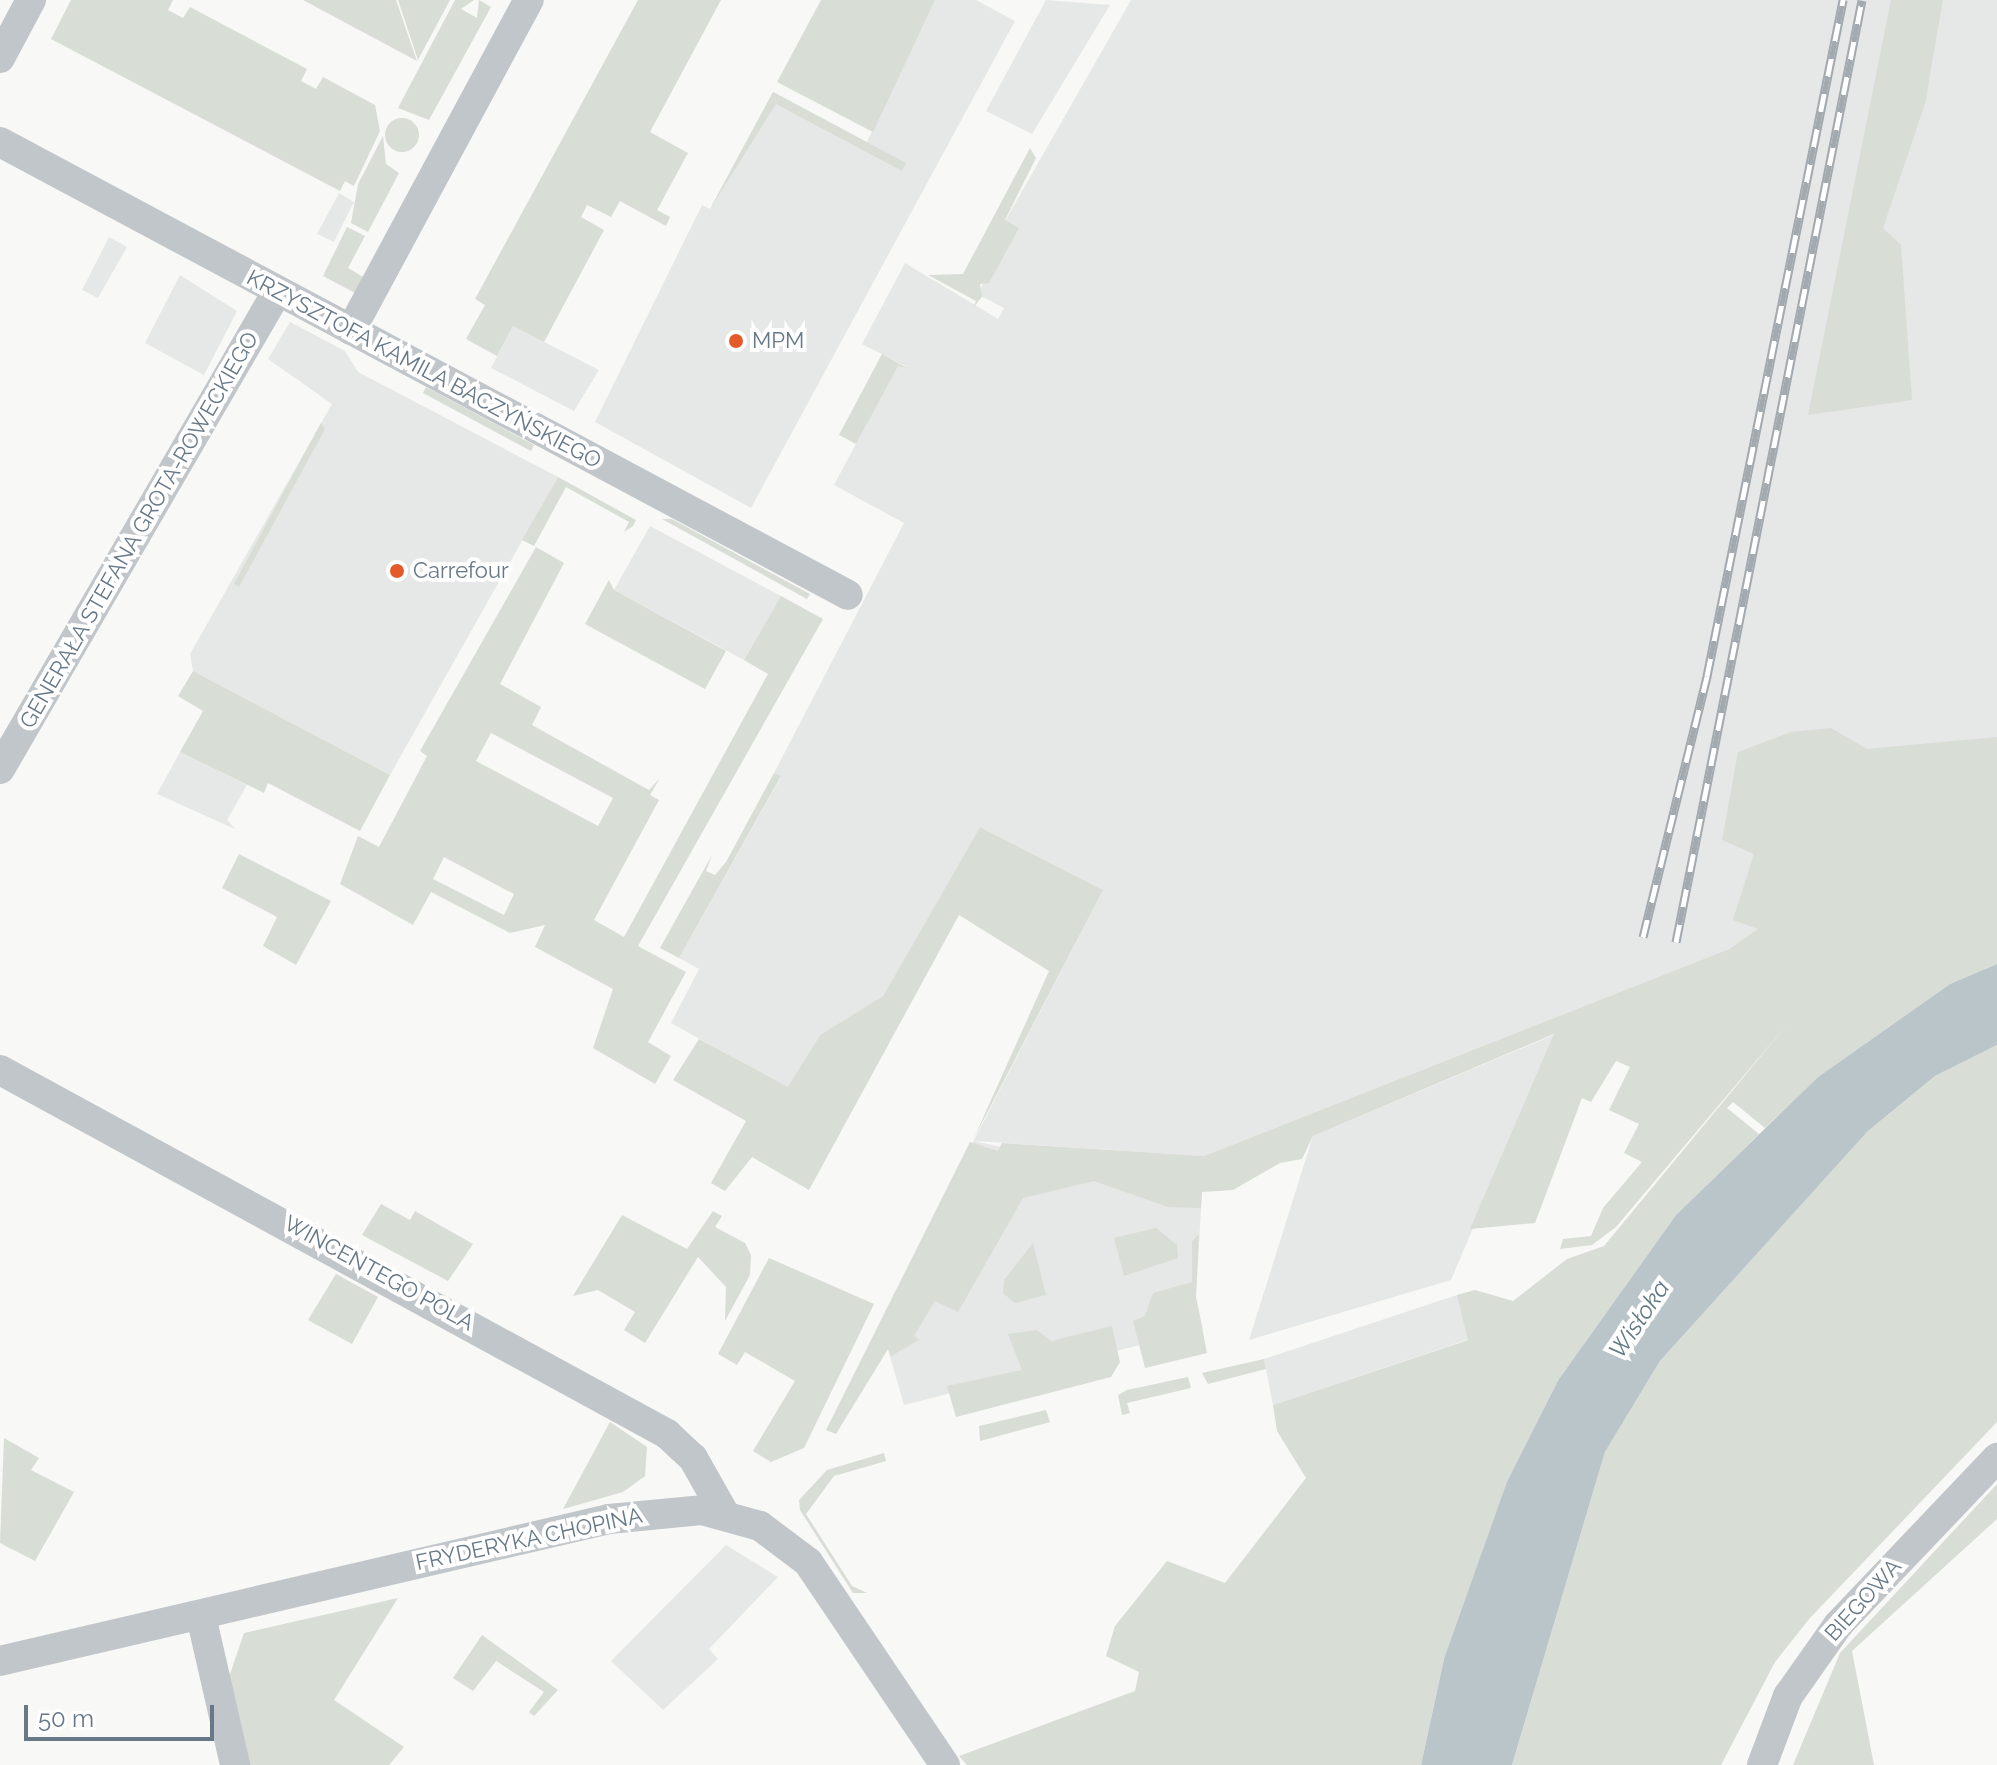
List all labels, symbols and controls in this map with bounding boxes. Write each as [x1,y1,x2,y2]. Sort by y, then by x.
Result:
street label: KRZYSZTOFA KAMILA BACZYŃSKIEGO [242,264,606,474]
street label: GENERAŁA STEFANA GROTA-ROWECKIEGO [14,326,264,734]
place label: MPM [752,328,804,354]
marker: MPM [727,332,745,350]
place label: Carrefour [413,558,509,584]
marker: Carrefour [388,562,406,580]
street label: WINCENTEGO POLA [279,1210,479,1336]
water label: Wisłoka [1603,1275,1675,1363]
street label: FRYDERYKA CHOPINA [413,1502,645,1576]
street label: BIEGOWA [1819,1553,1907,1647]
scale bar [28,1689,218,1739]
text: 50 m [38,1704,94,1733]

